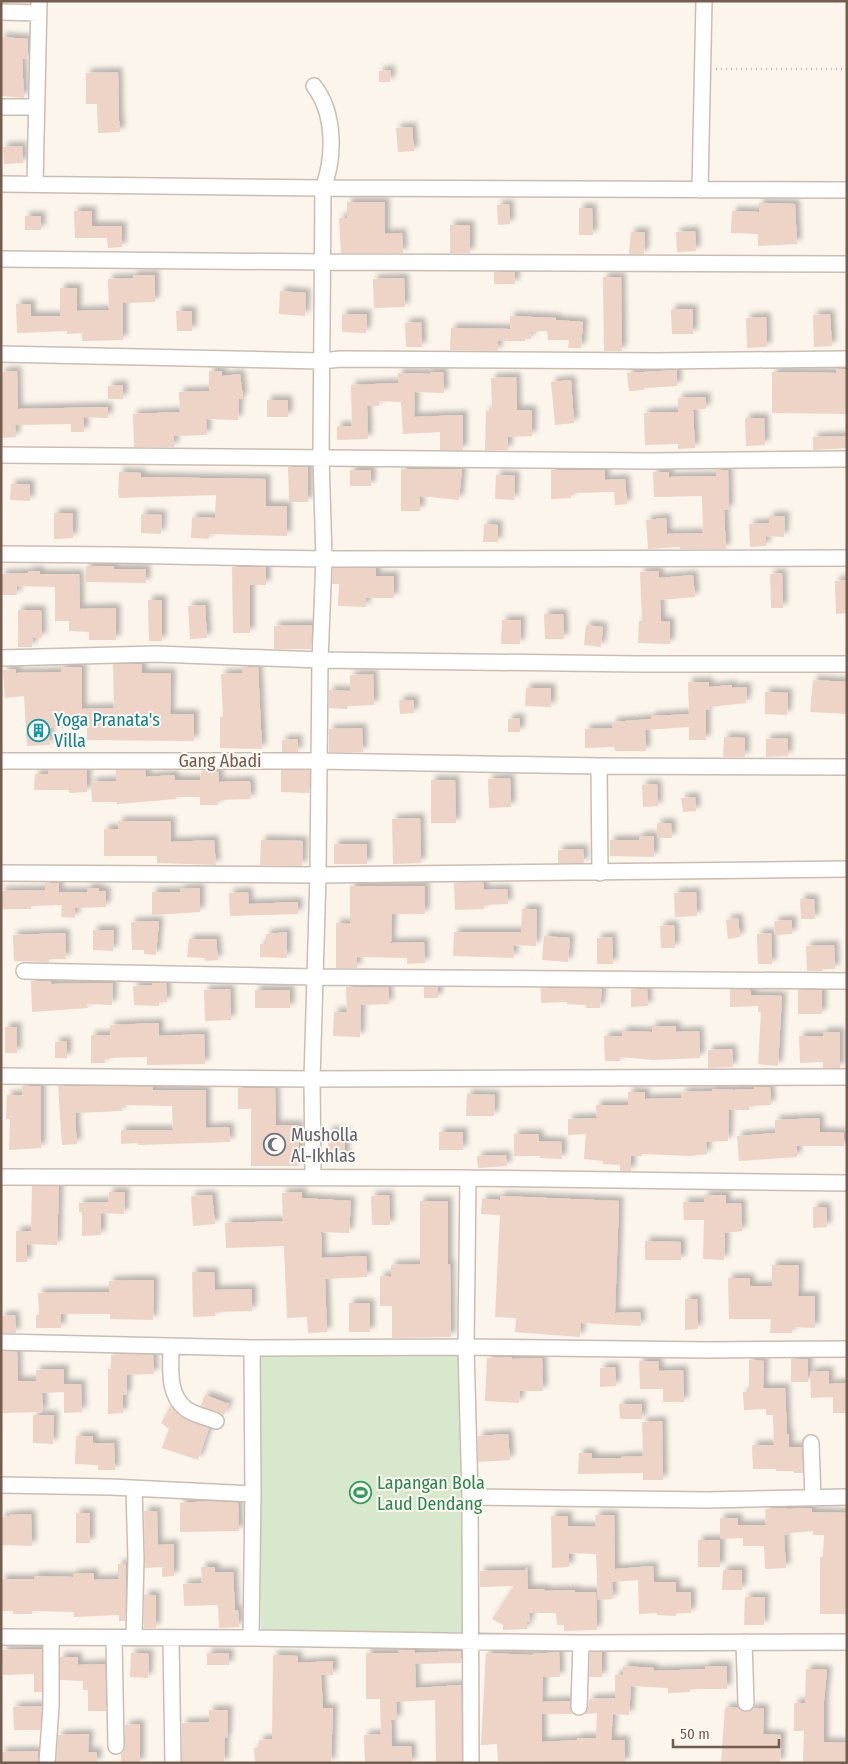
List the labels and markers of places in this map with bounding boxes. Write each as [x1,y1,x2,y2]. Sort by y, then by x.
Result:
place label: Yoga Pranata's Villa [54,709,160,752]
building icon: Yoga Pranata's Villa [26,718,50,742]
place label: Musholla Al-Ikhlas [291,1124,358,1167]
mosque icon: Musholla Al-Ikhlas [263,1133,287,1157]
place label: Lapangan Bola Laud Dendang [377,1472,485,1515]
sports icon: Lapangan Bola Laud Dendang [349,1481,373,1505]

